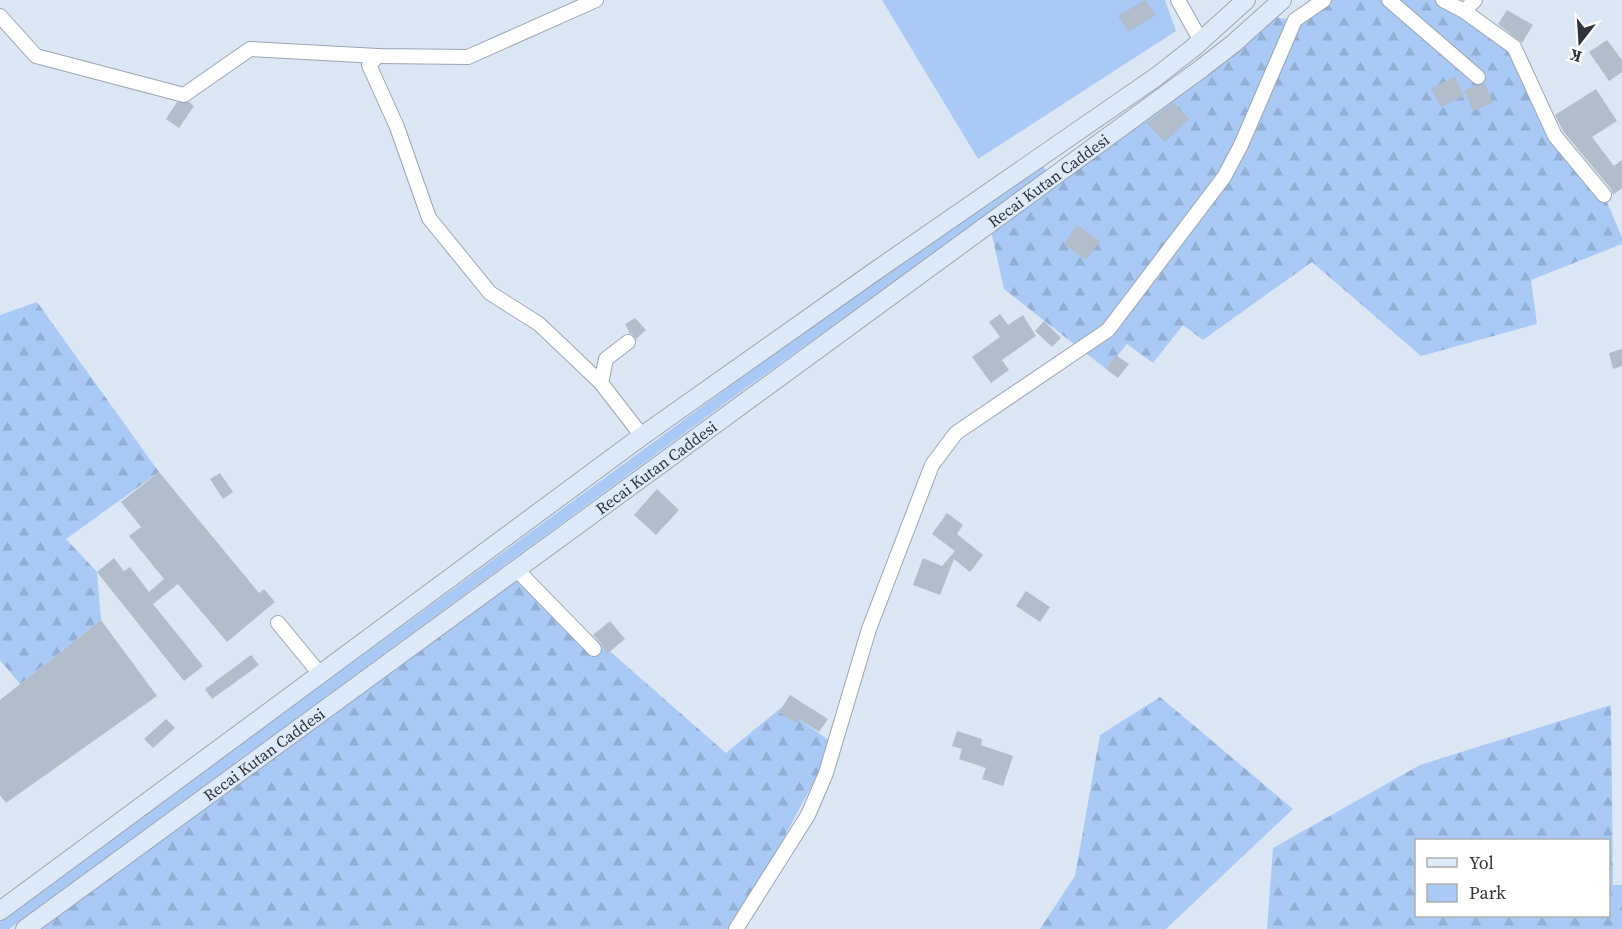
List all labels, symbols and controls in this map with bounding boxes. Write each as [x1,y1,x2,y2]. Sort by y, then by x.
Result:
north arrow [1550,12,1610,72]
text: K [1566,44,1584,68]
street label: Recai Kutan Caddesi [983,128,1114,232]
street label: Recai Kutan Caddesi [591,415,722,519]
street label: Recai Kutan Caddesi [199,702,329,806]
legend [1415,839,1610,917]
text: Yol [1469,850,1494,875]
text: Park [1469,880,1506,905]

